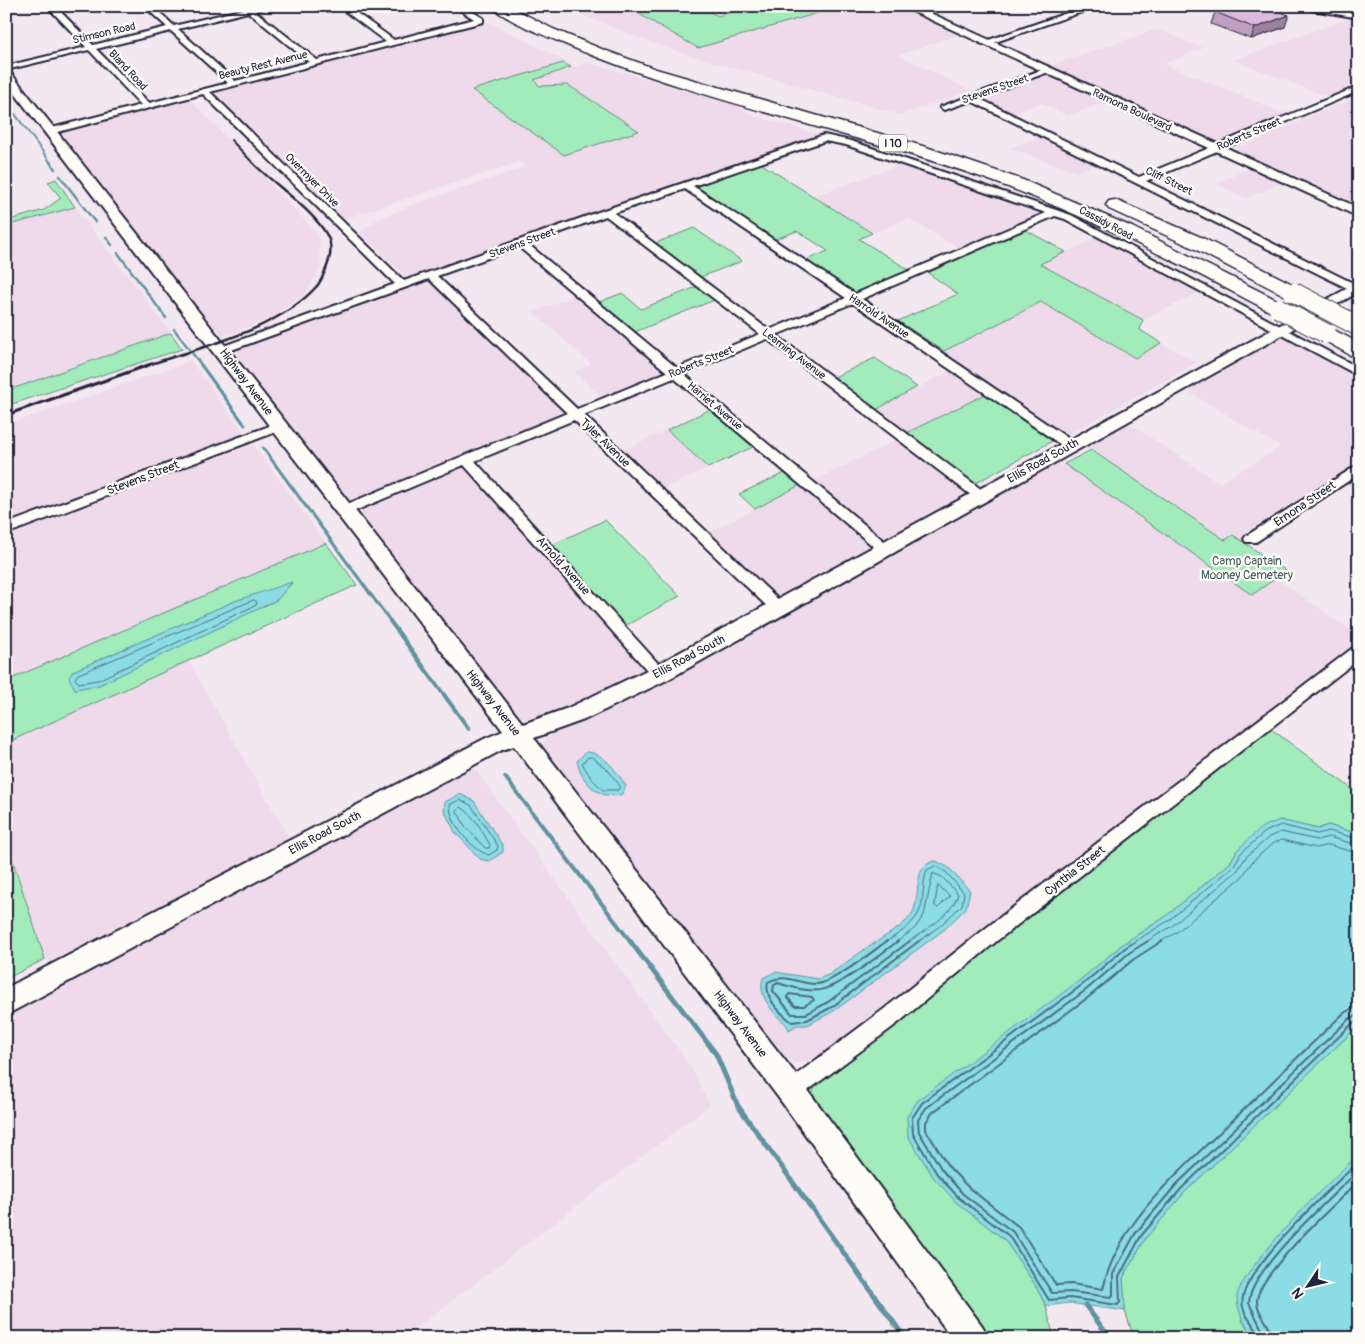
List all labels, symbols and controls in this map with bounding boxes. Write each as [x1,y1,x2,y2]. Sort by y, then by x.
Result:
street label: Stimson Road [71,19,137,47]
street label: Bland Road [106,47,150,93]
street label: Beauty Rest Avenue [217,48,309,82]
street label: Stevens Street [960,71,1031,106]
street label: Ramona Boulevard [1090,86,1174,134]
street label: Roberts Street [1215,114,1284,153]
road number: I 10 [879,134,907,152]
street label: Overmyer Drive [282,150,342,210]
street label: Cliff Street [1143,164,1195,198]
street label: Cassidy Road [1077,203,1135,243]
street label: Stevens Street [487,225,557,261]
street label: Harrold Avenue [846,291,912,341]
street label: Leaming Avenue [760,326,829,382]
street label: Roberts Street [667,343,736,381]
street label: Highway Avenue [216,346,276,418]
street label: Harriet Avenue [685,379,746,433]
street label: Tyler Avenue [577,415,633,471]
street label: Ellis Road South [1005,435,1082,487]
street label: Stevens Street [105,457,181,499]
street label: Ernona Street [1271,478,1339,530]
street label: Arnold Avenue [533,534,593,598]
park label: Camp Captain Mooney Cemetery [1201,554,1293,583]
street label: Ellis Road South [650,632,728,682]
street label: Highway Avenue [463,667,524,739]
street label: Ellis Road South [286,808,364,858]
street label: Cynthia Street [1042,843,1108,899]
street label: Highway Avenue [710,988,770,1060]
north arrow [1282,1262,1332,1312]
text: N [1288,1284,1307,1302]

